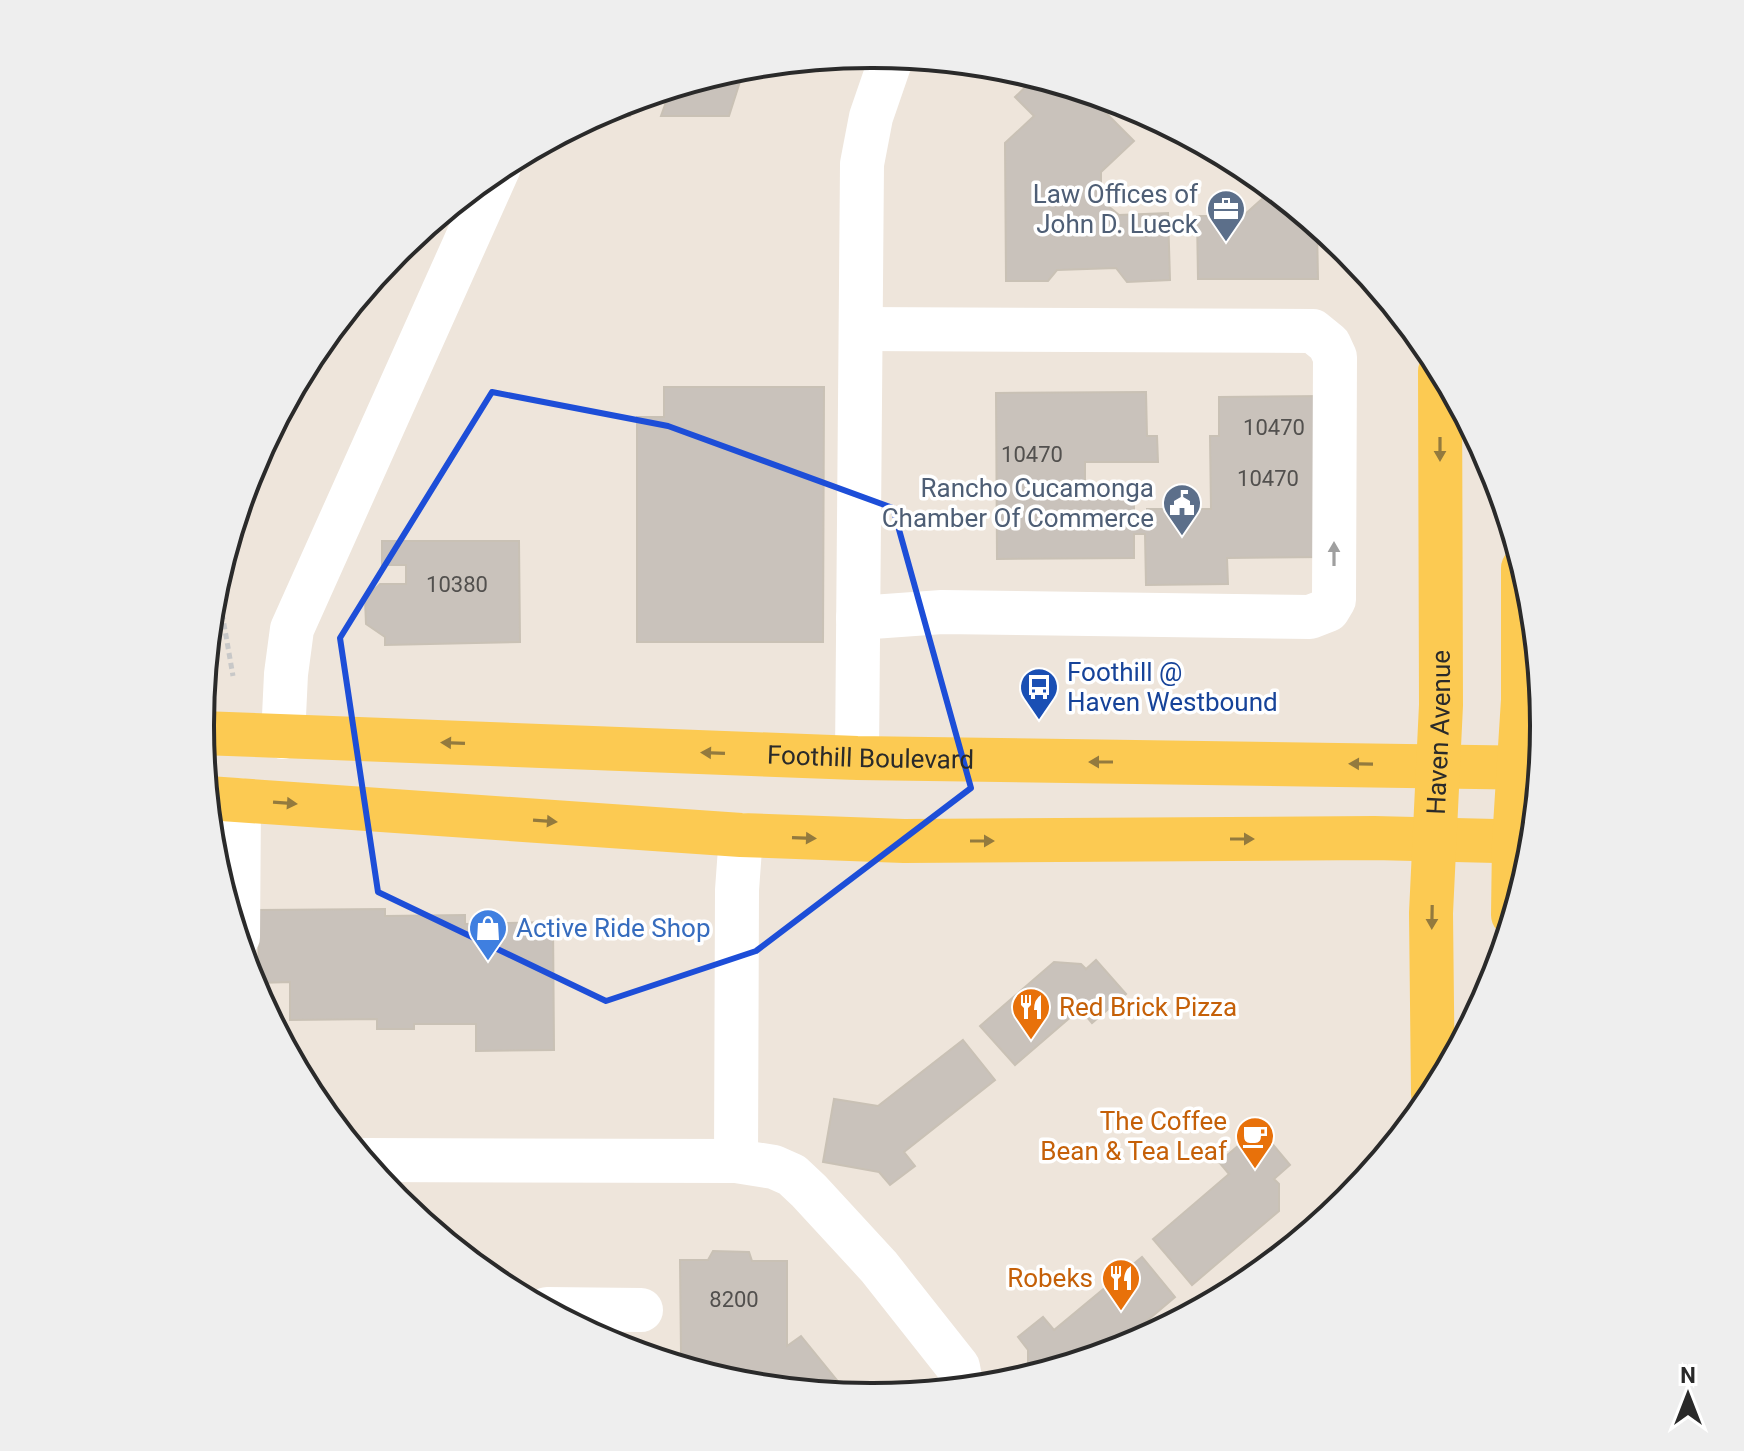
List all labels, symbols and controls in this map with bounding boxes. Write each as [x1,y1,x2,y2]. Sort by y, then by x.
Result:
place label: Law Offices of John D. Lueck [1033,179,1199,239]
office icon: Law Offices of John D. Lueck [1205,188,1247,243]
house number: 10470 [1243,415,1305,440]
one-way arrow [1434,437,1446,462]
house number: 10470 [1001,442,1063,467]
house number: 10470 [1237,466,1299,491]
place label: Rancho Cucamonga Chamber Of Commerce [882,473,1154,533]
public building icon: Rancho Cucamonga Chamber Of Commerce [1161,482,1203,537]
one-way arrow [1328,541,1340,566]
house number: 10380 [426,572,488,597]
street label: Haven Avenue [1421,650,1456,815]
place label: Foothill @ Haven Westbound [1067,657,1278,717]
bus stop icon: Foothill @ Haven Westbound [1018,666,1060,721]
one-way arrow [440,736,465,749]
street label: Foothill Boulevard [766,740,974,775]
one-way arrow [700,746,725,759]
one-way arrow [1088,756,1113,768]
one-way arrow [1348,758,1373,770]
one-way arrow [273,797,298,810]
one-way arrow [533,815,558,828]
one-way arrow [792,831,817,844]
one-way arrow [1230,833,1255,845]
one-way arrow [970,835,995,847]
one-way arrow [1425,905,1438,930]
shop icon: Active Ride Shop [467,907,509,962]
place label: Active Ride Shop [516,913,711,943]
restaurant icon: Red Brick Pizza [1010,986,1052,1041]
place label: Red Brick Pizza [1059,992,1237,1022]
place label: The Coffee Bean & Tea Leaf [1040,1106,1228,1166]
cafe icon: The Coffee Bean & Tea Leaf [1234,1115,1276,1170]
restaurant icon: Robeks [1100,1257,1142,1312]
place label: Robeks [1007,1263,1093,1293]
house number: 8200 [709,1287,759,1312]
north arrow [1648,1355,1728,1435]
text: N [1680,1363,1696,1388]

